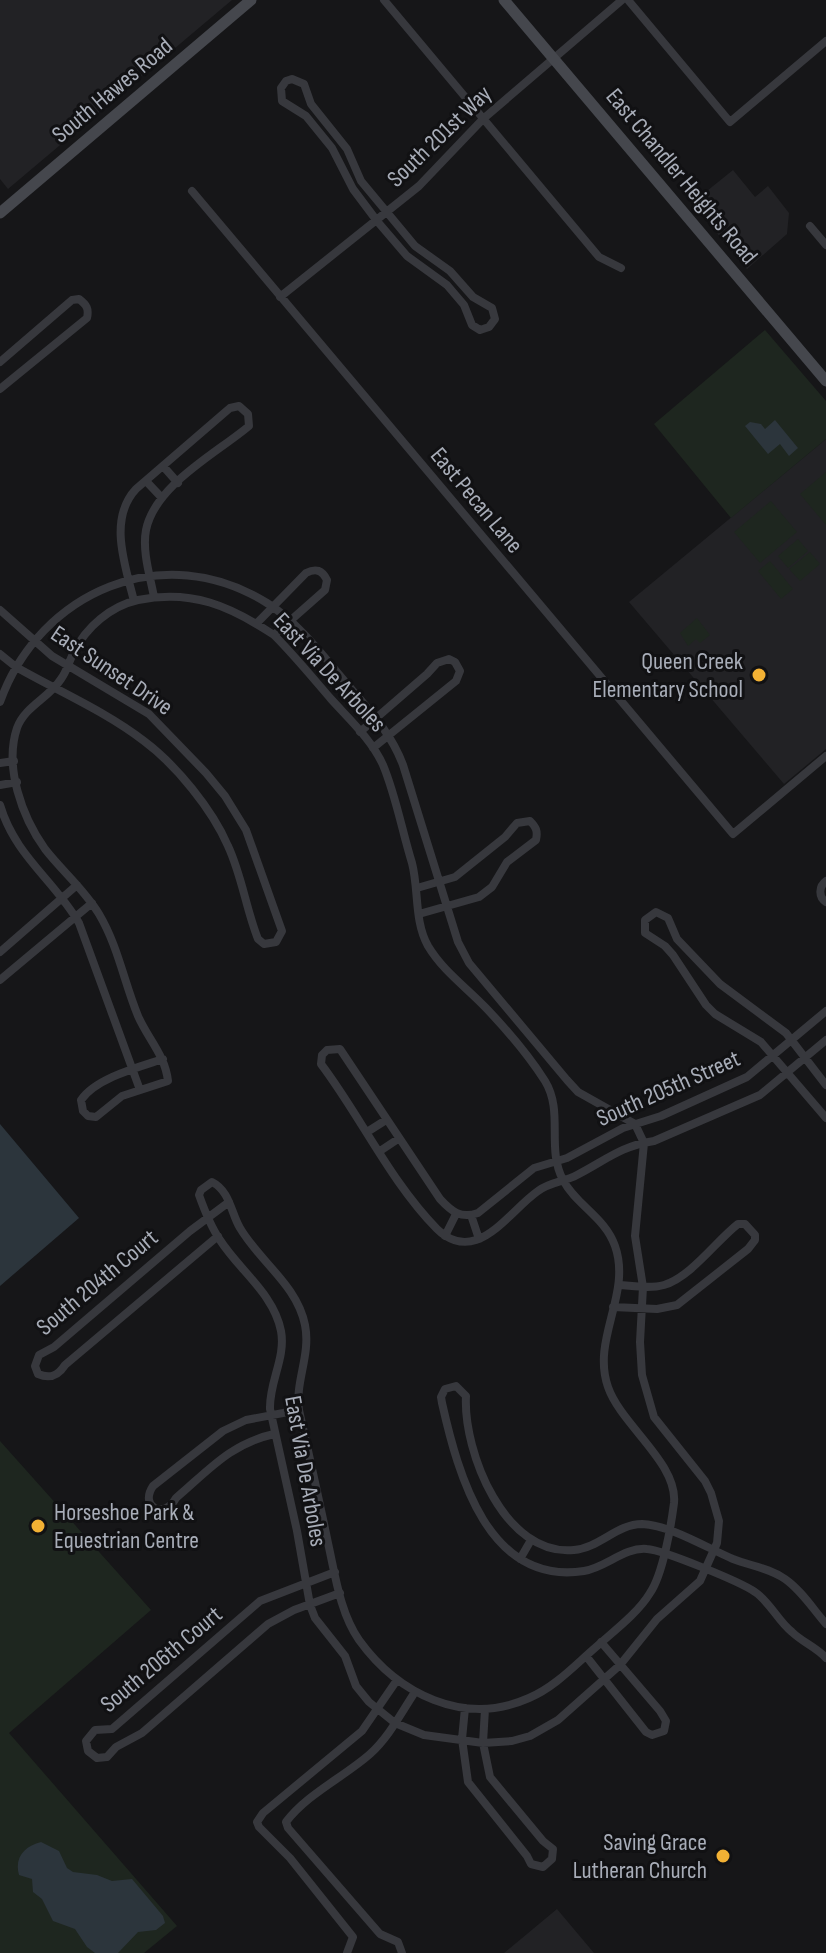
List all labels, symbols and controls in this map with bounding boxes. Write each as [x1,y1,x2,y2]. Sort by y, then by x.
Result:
street label: South Hawes Road [46,32,178,149]
street label: South 201st Way [381,79,498,193]
street label: East Chandler Heights Road [600,82,764,270]
street label: East Pecan Lane [424,442,529,559]
street label: East Via De Arboles [267,607,392,738]
street label: East Sunset Drive [45,619,178,722]
place label: Queen Creek Elementary School [592,647,743,704]
marker: Queen Creek Elementary School [750,666,768,684]
street label: South 205th Street [592,1044,744,1133]
street label: South 204th Court [31,1223,164,1342]
street label: East Via De Arboles [278,1394,333,1549]
place label: Horseshoe Park & Equestrian Centre [54,1498,199,1555]
marker: Horseshoe Park & Equestrian Centre [29,1517,47,1535]
street label: South 206th Court [95,1600,228,1719]
place label: Saving Grace Lutheran Church [573,1828,707,1885]
marker: Saving Grace Lutheran Church [714,1847,732,1865]

